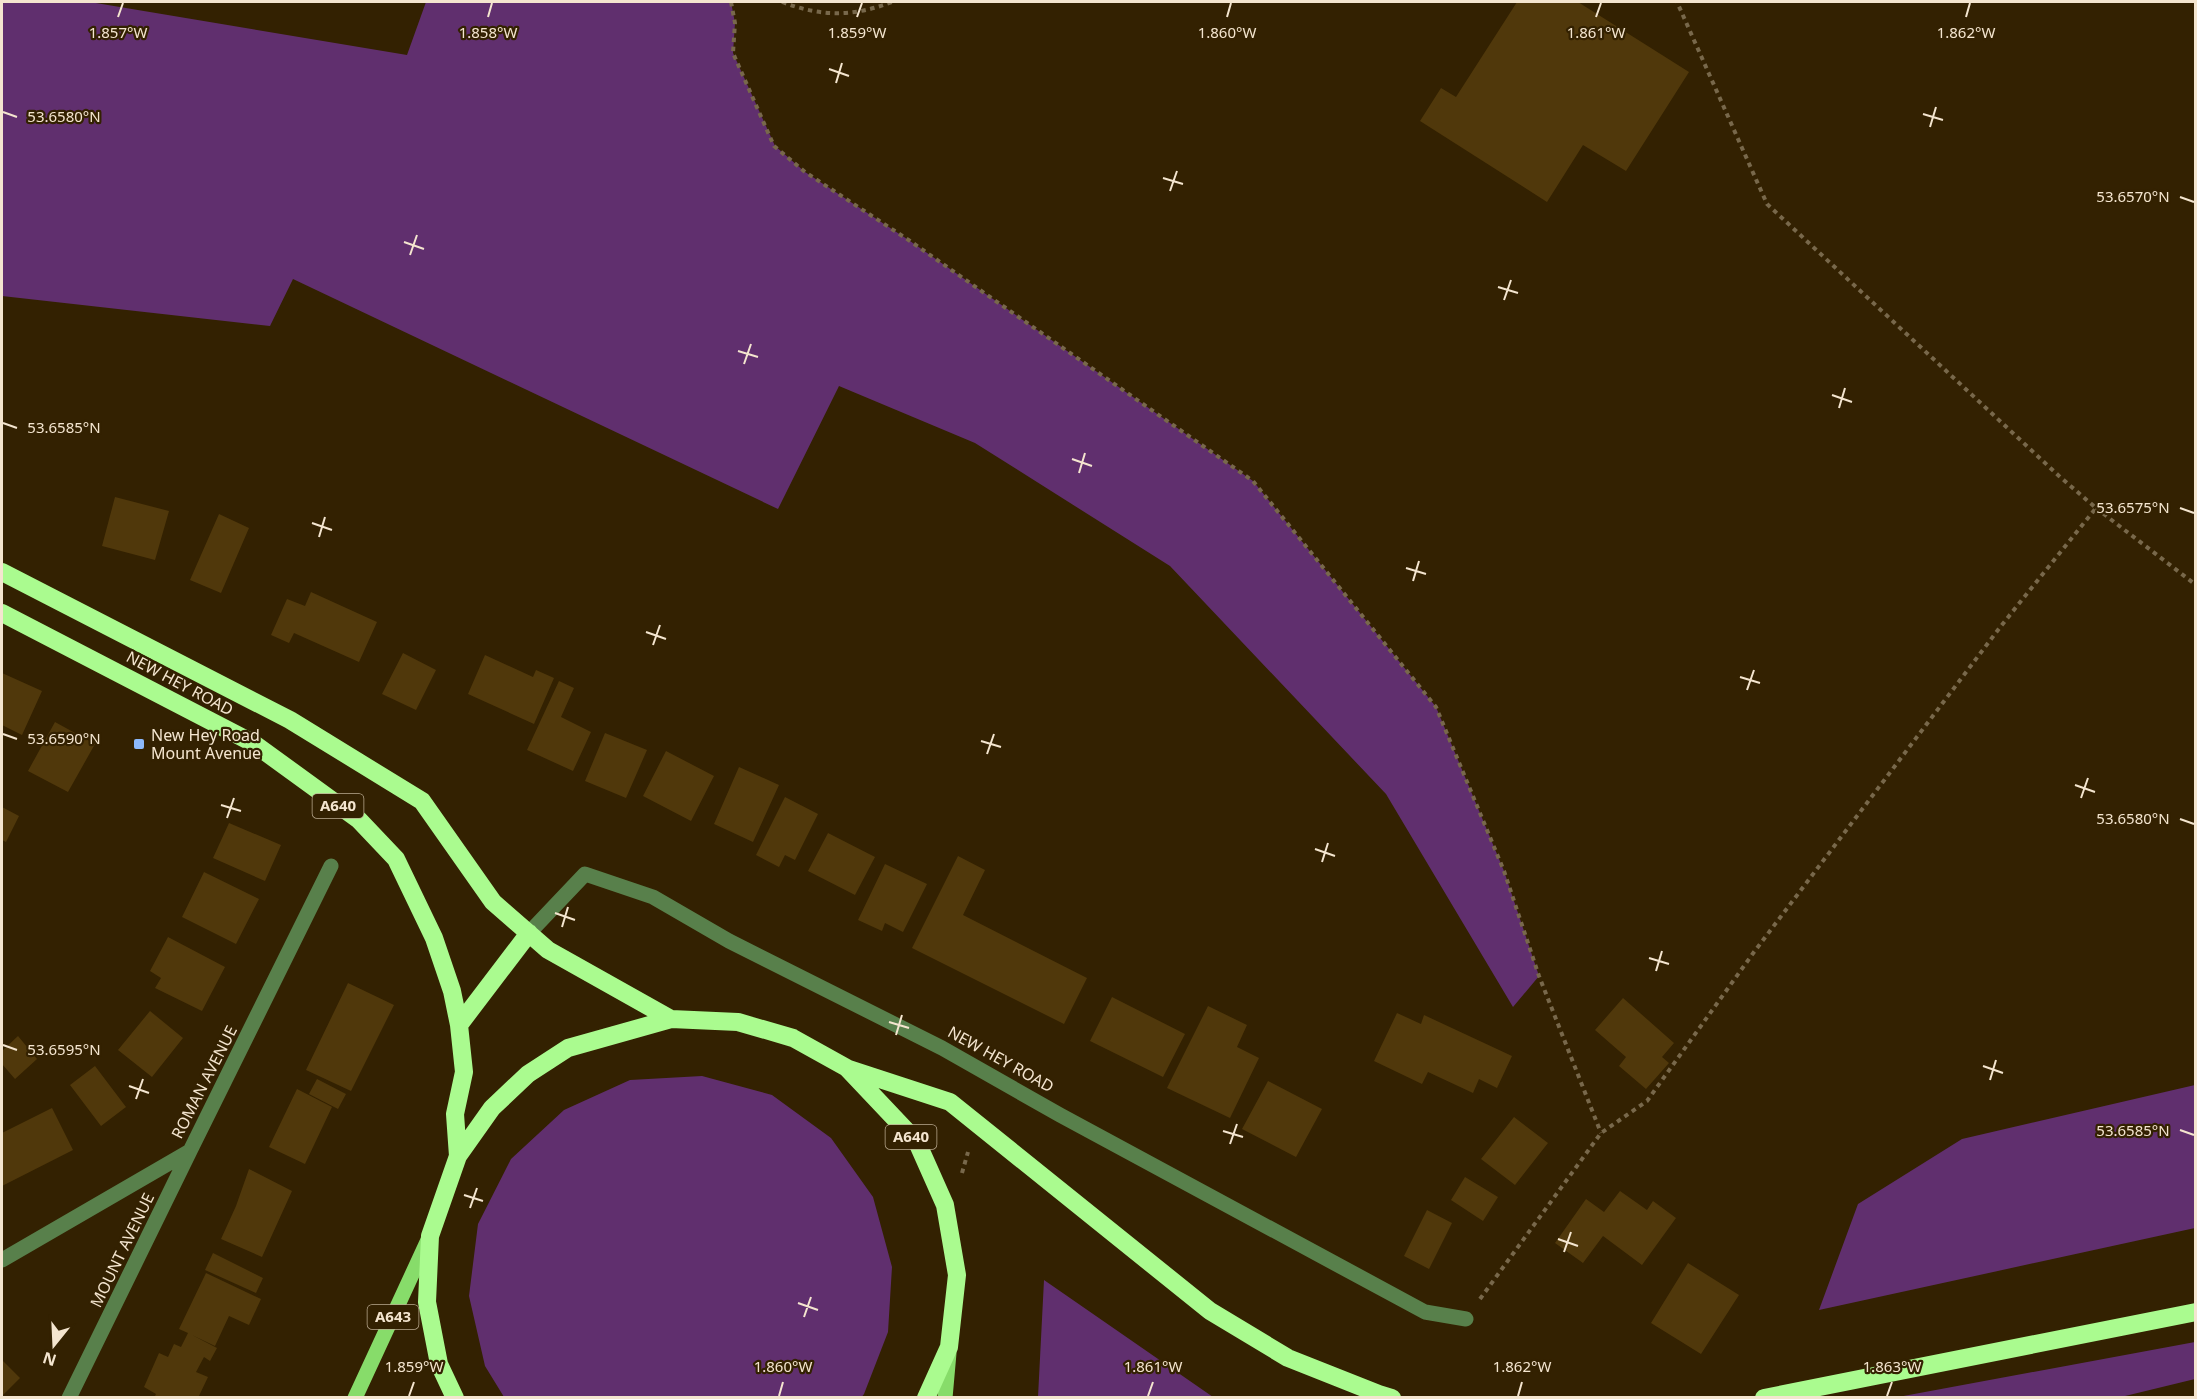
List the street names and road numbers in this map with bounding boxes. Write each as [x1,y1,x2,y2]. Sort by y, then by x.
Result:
street label: NEW HEY ROAD [123,646,237,720]
road number: A640 [312,794,364,818]
street label: NEW HEY ROAD [944,1021,1058,1097]
street label: ROMAN AVENUE [166,1022,242,1142]
road number: A640 [886,1125,936,1149]
street label: MOUNT AVENUE [85,1189,159,1311]
road number: A643 [368,1305,418,1329]

